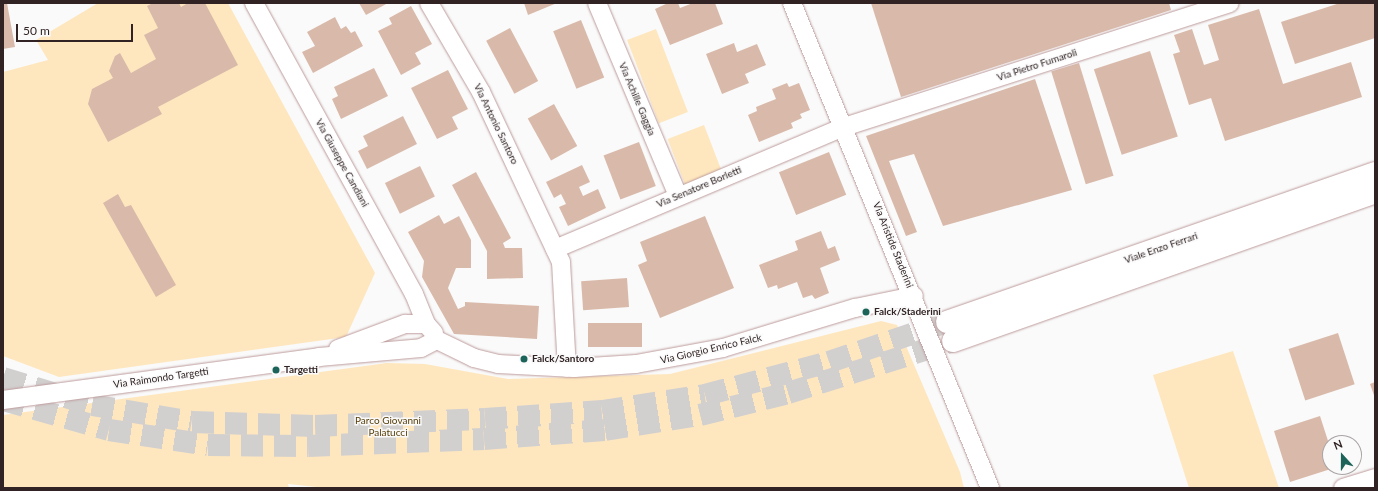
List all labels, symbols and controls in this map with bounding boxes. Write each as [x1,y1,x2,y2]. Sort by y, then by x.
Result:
scale bar [18,16,135,42]
text: 50 m [23,23,50,38]
street label: Via Pietro Fumaroli [995,46,1079,84]
street label: Via Achille Gaggia [616,60,658,138]
street label: Via Antonio Santoro [471,82,521,166]
street label: Via Giuseppe Candiani [313,117,371,209]
street label: Via Senatore Borletti [655,164,743,210]
street label: Via Aristide Staderini [870,200,916,290]
street label: Viale Enzo Ferrari [1123,230,1199,266]
place label: Falck/Staderini [874,306,941,318]
marker: Falck/Staderini [861,307,871,317]
street label: Via Giorgio Enrico Falck [659,331,763,367]
place label: Falck/Santoro [532,353,594,365]
marker: Falck/Santoro [519,354,529,364]
place label: Targetti [284,364,318,376]
street label: Via Raimondo Targetti [112,365,210,391]
marker: Targetti [271,365,281,375]
park label: Parco Giovanni Palatucci [355,414,421,438]
north arrow [1322,435,1362,475]
text: N [1332,437,1344,452]

